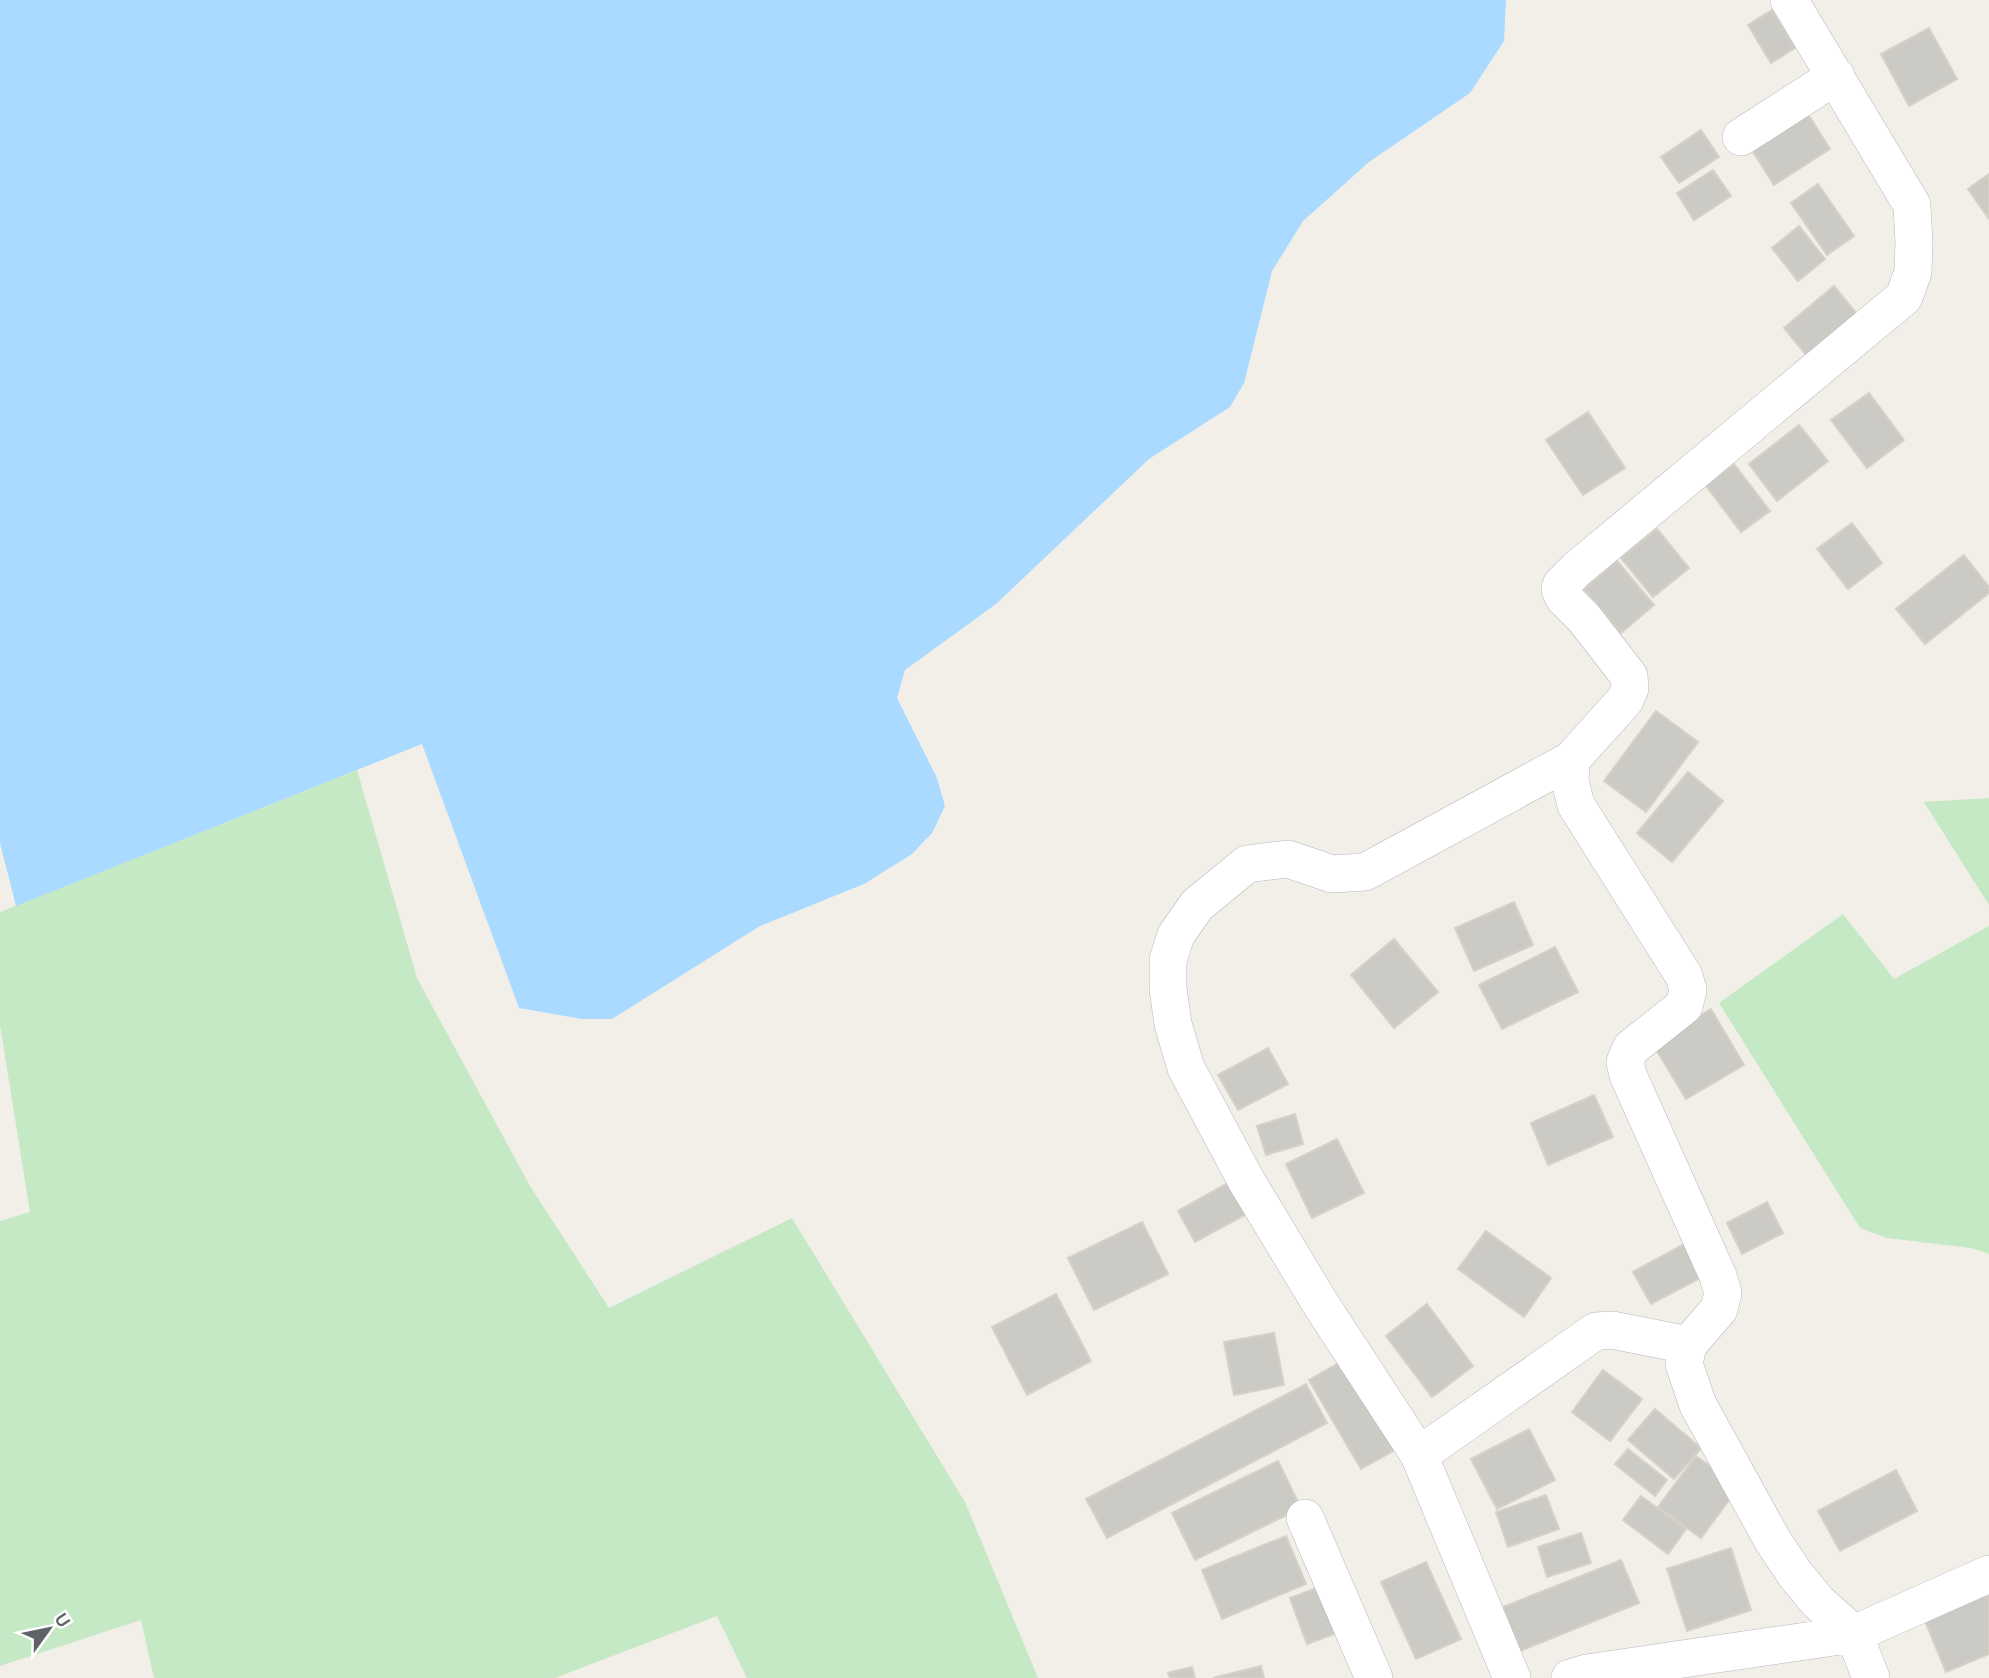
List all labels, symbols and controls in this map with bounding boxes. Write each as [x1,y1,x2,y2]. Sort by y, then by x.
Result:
north arrow [14,1594,84,1664]
text: U [50,1609,75,1632]

